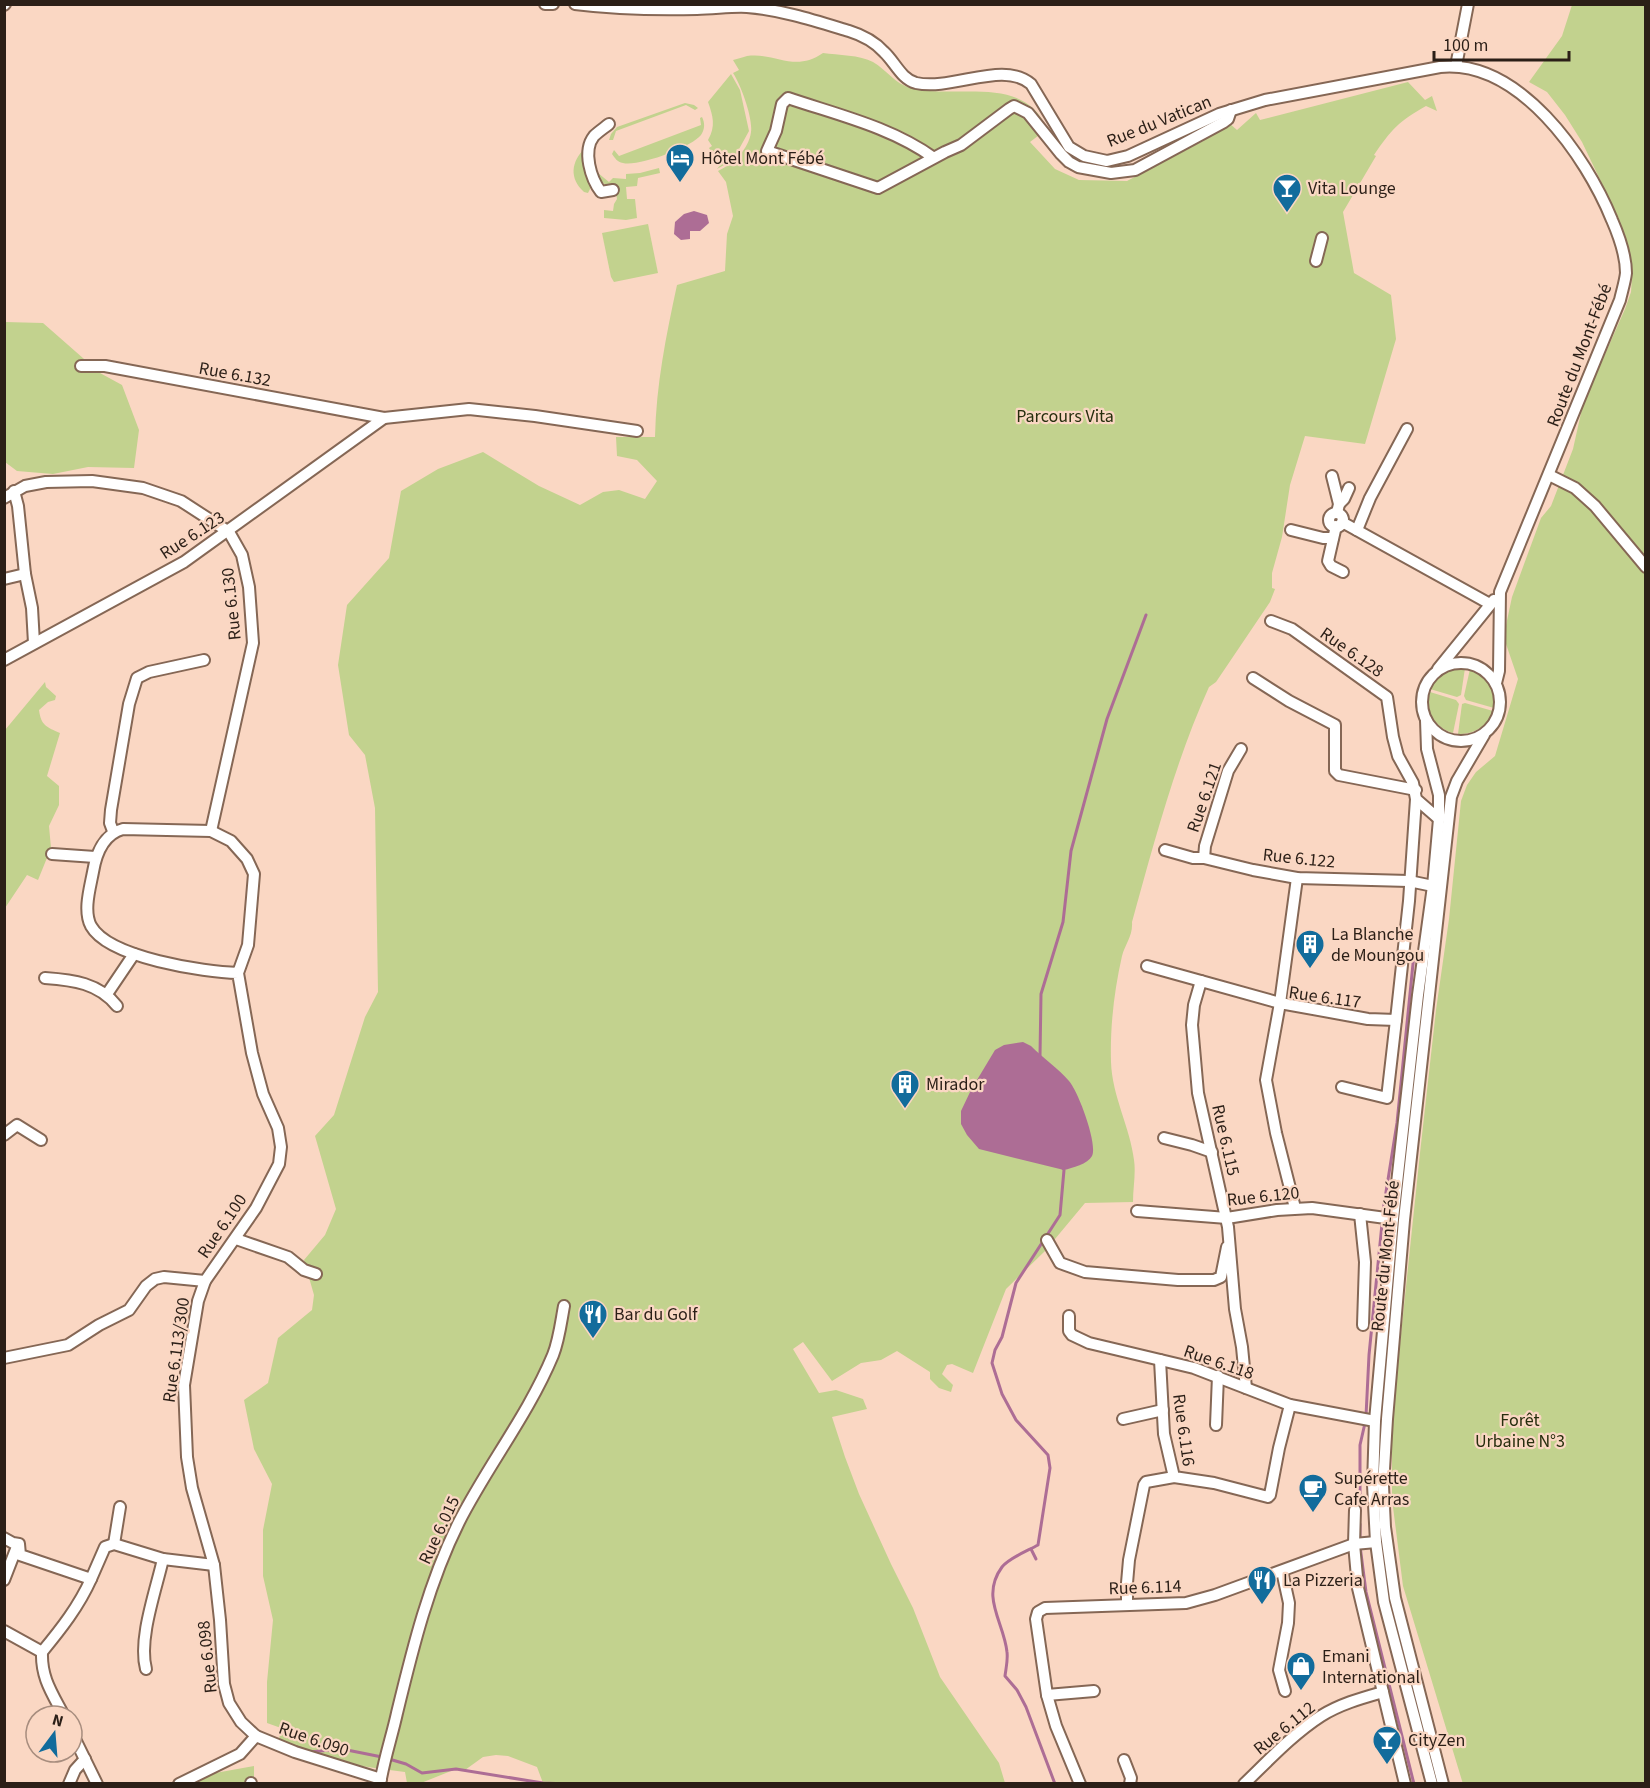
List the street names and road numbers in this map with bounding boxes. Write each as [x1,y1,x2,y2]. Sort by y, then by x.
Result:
street label: Rue du Vatican [1103,89,1215,154]
street label: Route du Mont-Fébé [1541,280,1618,430]
street label: Rue 6.132 [197,356,273,393]
street label: Rue 6.123 [155,505,230,566]
street label: Rue 6.130 [215,566,248,641]
street label: Rue 6.128 [1315,621,1389,684]
street label: Rue 6.121 [1181,759,1228,836]
street label: Rue 6.122 [1261,842,1337,875]
street label: Rue 6.117 [1287,980,1363,1015]
street label: Rue 6.115 [1205,1102,1246,1178]
street label: Route du Mont-Fébé [1365,1179,1406,1333]
street label: Rue 6.120 [1226,1180,1301,1213]
street label: Rue 6.100 [192,1189,253,1263]
street label: Rue 6.113/300 [157,1296,196,1404]
street label: Rue 6.118 [1180,1339,1257,1386]
street label: Rue 6.116 [1166,1392,1201,1468]
street label: Rue 6.015 [413,1492,466,1568]
street label: Rue 6.114 [1108,1574,1182,1601]
street label: Rue 6.098 [191,1619,224,1694]
street label: Rue 6.112 [1248,1696,1321,1761]
street label: Rue 6.090 [275,1716,352,1763]

